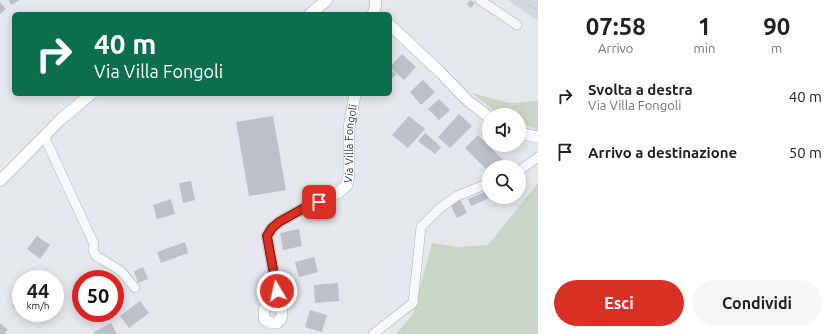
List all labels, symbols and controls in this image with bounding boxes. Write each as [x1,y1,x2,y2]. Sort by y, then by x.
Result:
text: 07:58 [586,13,646,40]
text: 1 [698,13,711,40]
text: 90 [763,13,790,40]
icon: right [28,28,80,80]
text: 40 m [94,28,156,59]
text: Arrivo [598,41,633,55]
text: min [694,41,715,55]
text: m [771,41,782,55]
text: Via Villa Fongoli [94,61,223,81]
text: Svolta a destra [588,81,693,98]
icon: right [554,85,576,107]
text: 40 m [789,88,822,105]
text: Via Villa Fongoli [588,98,681,112]
street label: Via Villa Fongoli [341,103,359,184]
map controls [482,108,526,204]
button: sound [482,108,526,152]
icon: arrive [554,141,576,163]
text: Arrivo a destinazione [588,144,737,161]
text: 50 m [789,144,822,161]
button: search [482,160,526,204]
pin [302,185,336,219]
icon: arrive [308,191,330,213]
speed limit sign: 50 [72,270,124,322]
position arrow [256,270,298,312]
text: 44 [27,279,49,302]
button: Esci [554,280,684,326]
button: Condividi [692,280,822,326]
text: km/h [26,300,50,311]

